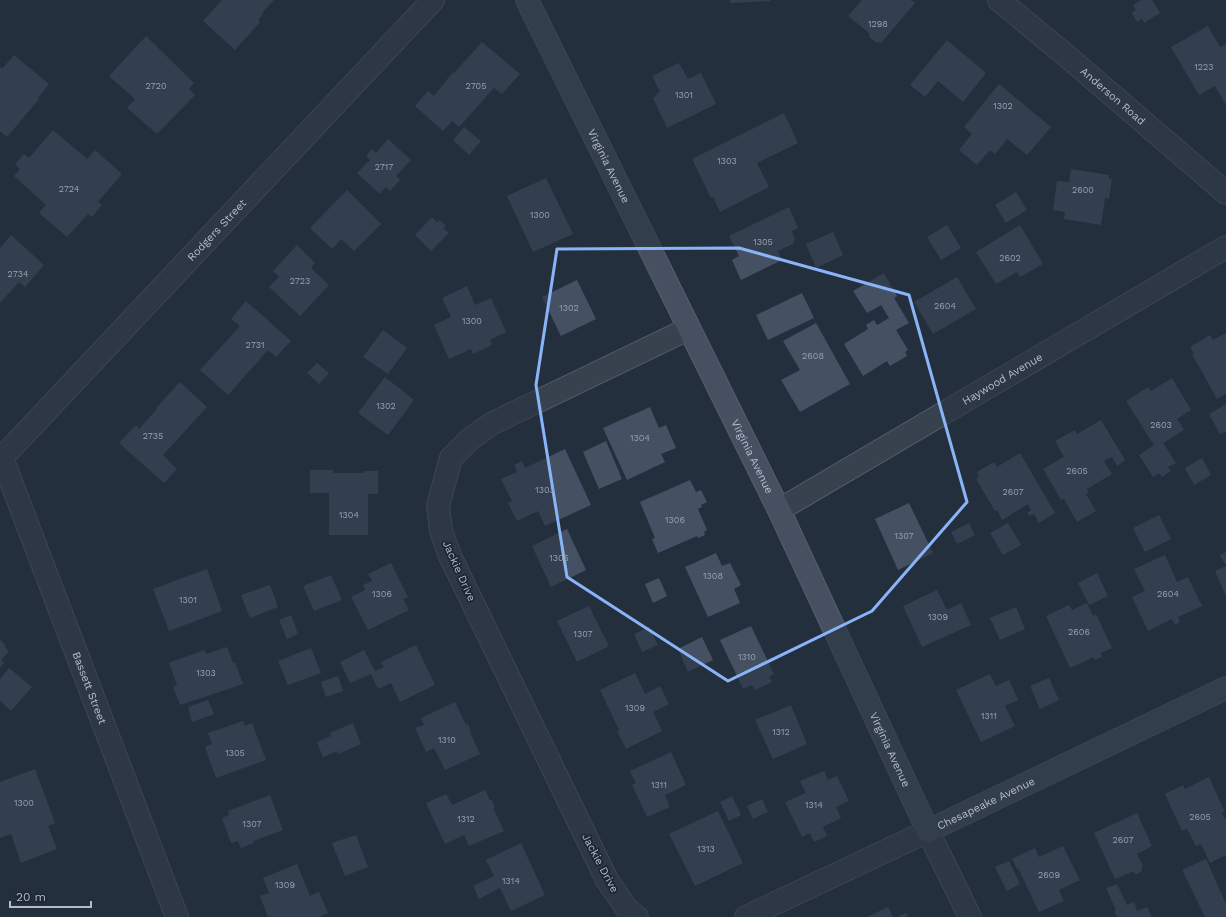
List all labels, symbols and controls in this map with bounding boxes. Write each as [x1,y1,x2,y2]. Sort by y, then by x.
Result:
house number: 1298 [868,19,888,29]
house number: 1223 [1194,62,1214,72]
street label: Anderson Road [1078,64,1148,127]
house number: 2720 [146,81,167,91]
house number: 2705 [466,81,486,91]
house number: 1301 [675,90,693,100]
house number: 1302 [993,101,1013,111]
street label: Virginia Avenue [585,127,633,205]
house number: 1303 [717,156,737,166]
house number: 2717 [375,162,393,172]
house number: 2724 [59,184,80,194]
house number: 2600 [1072,185,1094,195]
street label: Rodgers Street [184,196,249,263]
house number: 1300 [530,210,550,220]
house number: 1305 [753,237,773,247]
house number: 2602 [999,253,1021,263]
house number: 2734 [8,269,29,279]
house number: 2723 [290,276,310,286]
house number: 2604 [934,301,956,311]
house number: 1302 [559,303,579,313]
house number: 1300 [462,316,482,326]
house number: 2731 [246,340,264,350]
street label: Haywood Avenue [960,350,1045,407]
house number: 2608 [802,351,824,361]
house number: 1302 [376,401,396,411]
street label: Virginia Avenue [729,417,776,496]
house number: 2603 [1150,420,1172,430]
house number: 2735 [143,431,163,441]
house number: 1304 [630,433,650,443]
house number: 2605 [1066,466,1088,476]
house number: 1303 [535,485,555,495]
house number: 2607 [1002,487,1024,497]
house number: 1304 [339,510,359,520]
house number: 1306 [665,515,685,525]
house number: 1307 [894,531,914,541]
street label: Jackie Drive [440,539,478,603]
house number: 1305 [549,553,569,563]
house number: 1308 [703,571,723,581]
house number: 1306 [372,589,392,599]
house number: 2604 [1157,589,1179,599]
house number: 1301 [179,595,197,605]
house number: 1309 [928,612,948,622]
house number: 2606 [1068,627,1090,637]
house number: 1307 [573,629,593,639]
street label: Bassett Street [70,650,110,726]
house number: 1310 [738,652,756,662]
house number: 1303 [196,668,216,678]
house number: 1309 [625,703,645,713]
street label: Virginia Avenue [867,710,913,789]
house number: 1311 [981,711,997,721]
house number: 1312 [772,727,790,737]
house number: 1310 [438,735,456,745]
house number: 1305 [225,748,245,758]
street label: Chesapeake Avenue [935,774,1037,832]
house number: 1311 [651,780,667,790]
house number: 1300 [14,798,34,808]
house number: 1314 [805,800,823,810]
house number: 2605 [1189,812,1211,822]
house number: 1312 [457,814,475,824]
house number: 1307 [242,819,262,829]
street label: Jackie Drive [579,831,621,895]
house number: 2607 [1112,835,1134,845]
house number: 1313 [697,844,715,854]
house number: 2609 [1038,870,1060,880]
house number: 1314 [502,876,520,886]
house number: 1309 [275,880,295,890]
scale bar [10,883,91,909]
text: 20 m [16,890,46,904]

